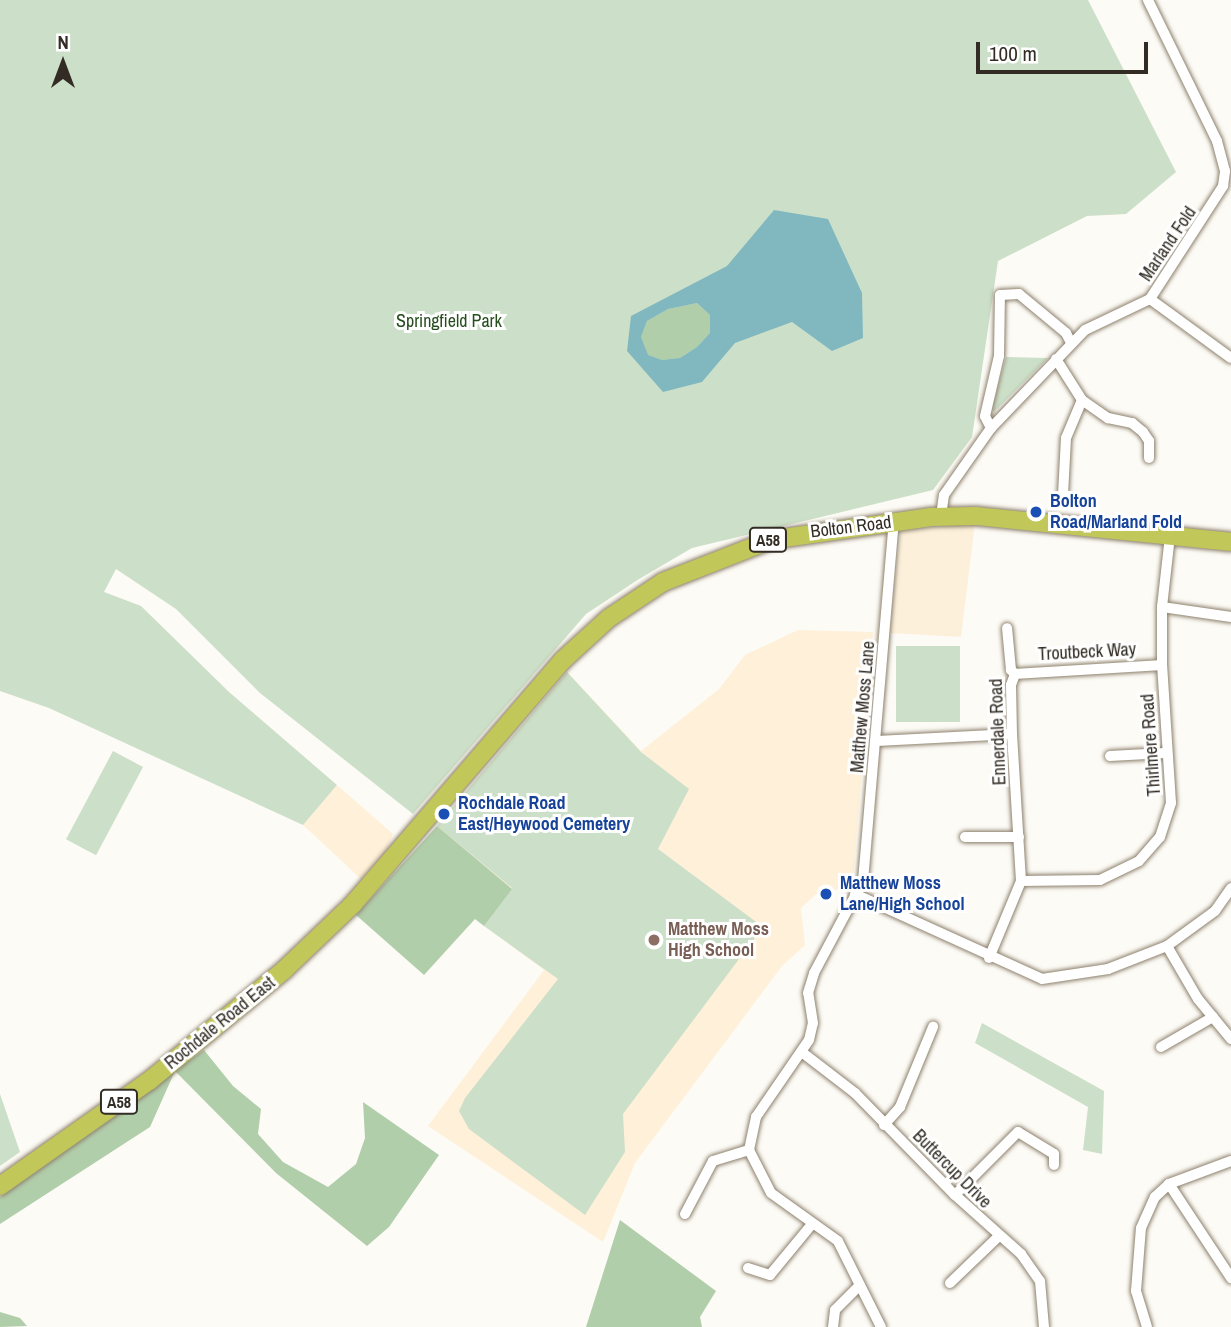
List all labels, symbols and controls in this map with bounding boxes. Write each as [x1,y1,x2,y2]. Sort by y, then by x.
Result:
north arrow [28,28,98,98]
scale bar [979,28,1150,72]
text: N [57,29,69,55]
text: 100 m [989,39,1037,68]
street label: Marland Fold [1135,203,1201,285]
park label: Springfield Park [396,310,502,332]
place label: Bolton Road/Marland Fold [1050,491,1182,534]
marker: Bolton Road/Marland Fold [1028,504,1044,520]
street label: Bolton Road [809,511,893,543]
road number: A58 [749,527,787,552]
street label: Troutbeck Way [1037,639,1137,665]
street label: Matthew Moss Lane [846,640,880,774]
street label: Ennerdale Road [985,678,1011,786]
street label: Thirlmere Road [1137,693,1165,797]
place label: Rochdale Road East/Heywood Cemetery [458,793,630,836]
marker: Rochdale Road East/Heywood Cemetery [436,806,452,822]
place label: Matthew Moss Lane/High School [840,873,965,916]
marker: Matthew Moss Lane/High School [818,886,834,902]
place label: Matthew Moss High School [668,919,769,962]
marker: Matthew Moss High School [646,932,662,948]
street label: Rochdale Road East [161,972,279,1074]
road number: A58 [100,1090,138,1114]
street label: Buttercup Drive [908,1125,996,1213]

